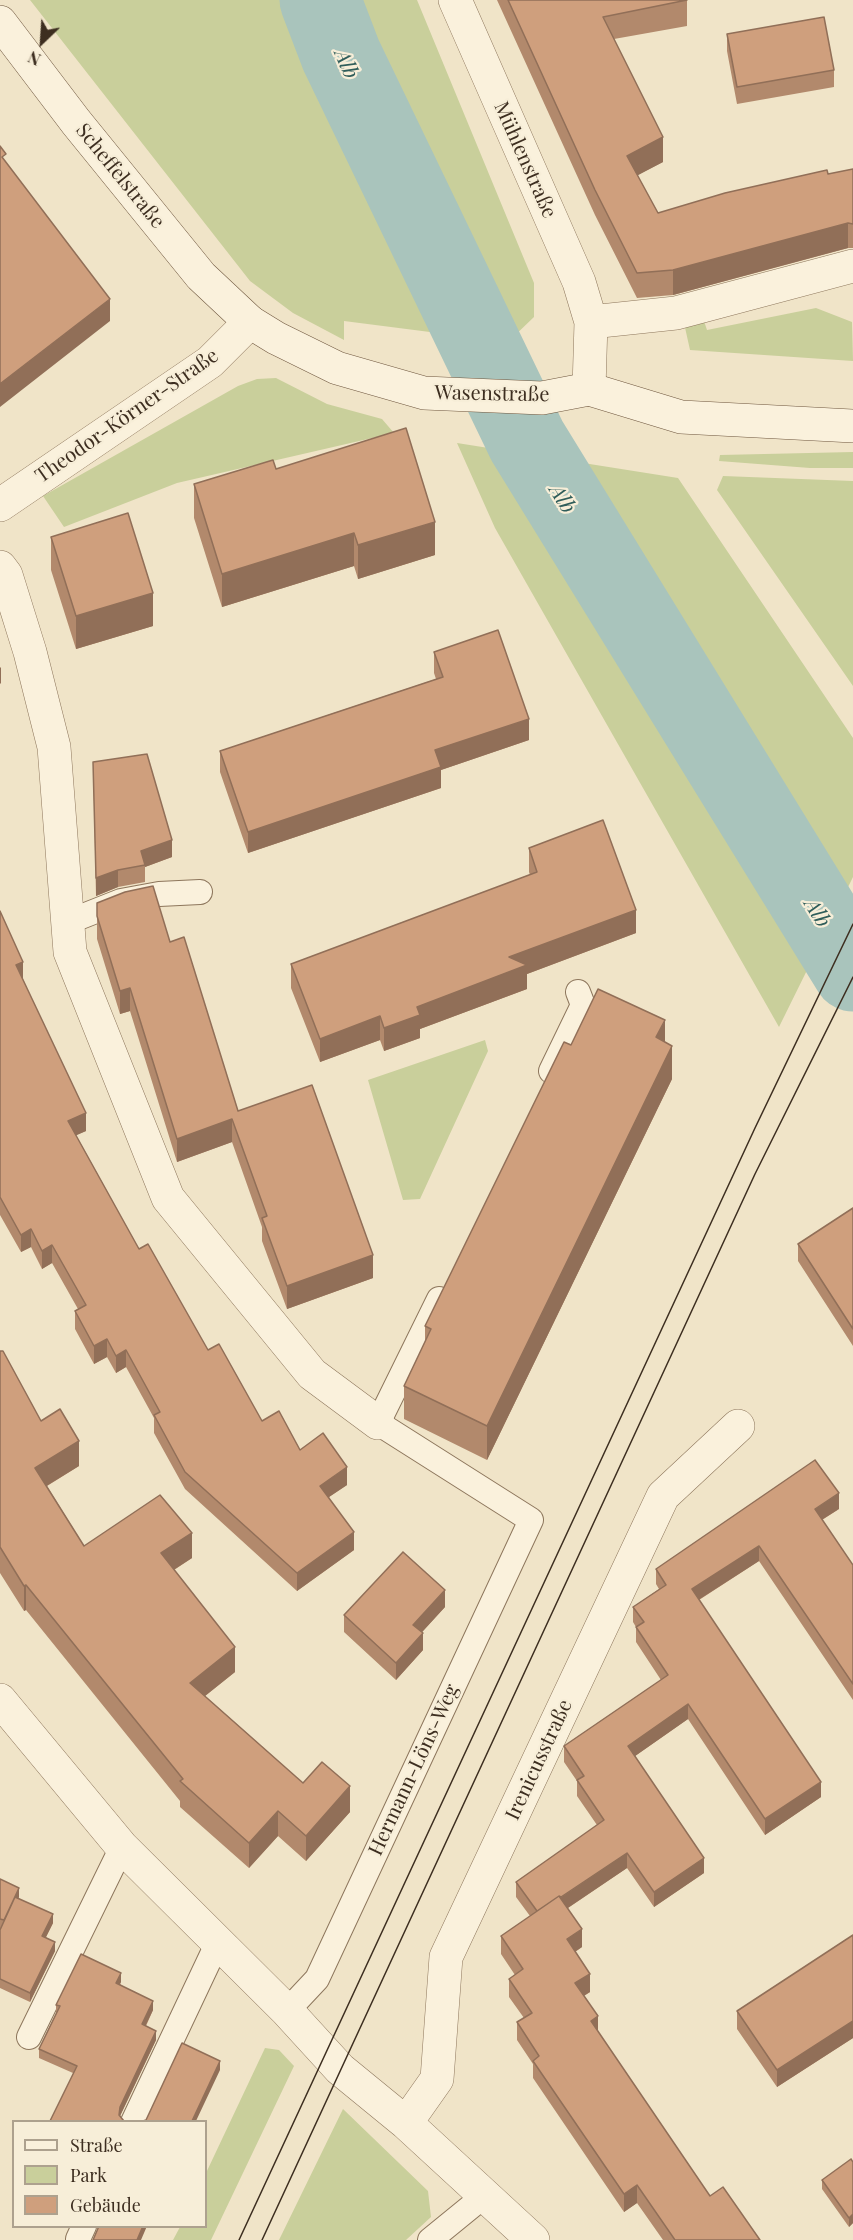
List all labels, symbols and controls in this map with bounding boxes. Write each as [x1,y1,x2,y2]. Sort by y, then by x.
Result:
north arrow [12,12,72,72]
water label: Alb [328,45,364,83]
text: N [25,47,44,71]
street label: Mühlenstraße [489,98,561,222]
street label: Scheffelstraße [71,119,169,233]
street label: Theodor-Körner-Straße [31,344,223,488]
street label: Wasenstraße [434,381,550,407]
water label: Alb [543,480,581,518]
water label: Alb [798,894,836,932]
street label: Hermann-Löns-Weg [364,1681,464,1859]
street label: Irenicusstraße [501,1696,577,1824]
legend [12,2120,207,2228]
text: Straße [70,2133,123,2157]
text: Park [70,2163,107,2187]
text: Gebäude [70,2193,141,2217]

